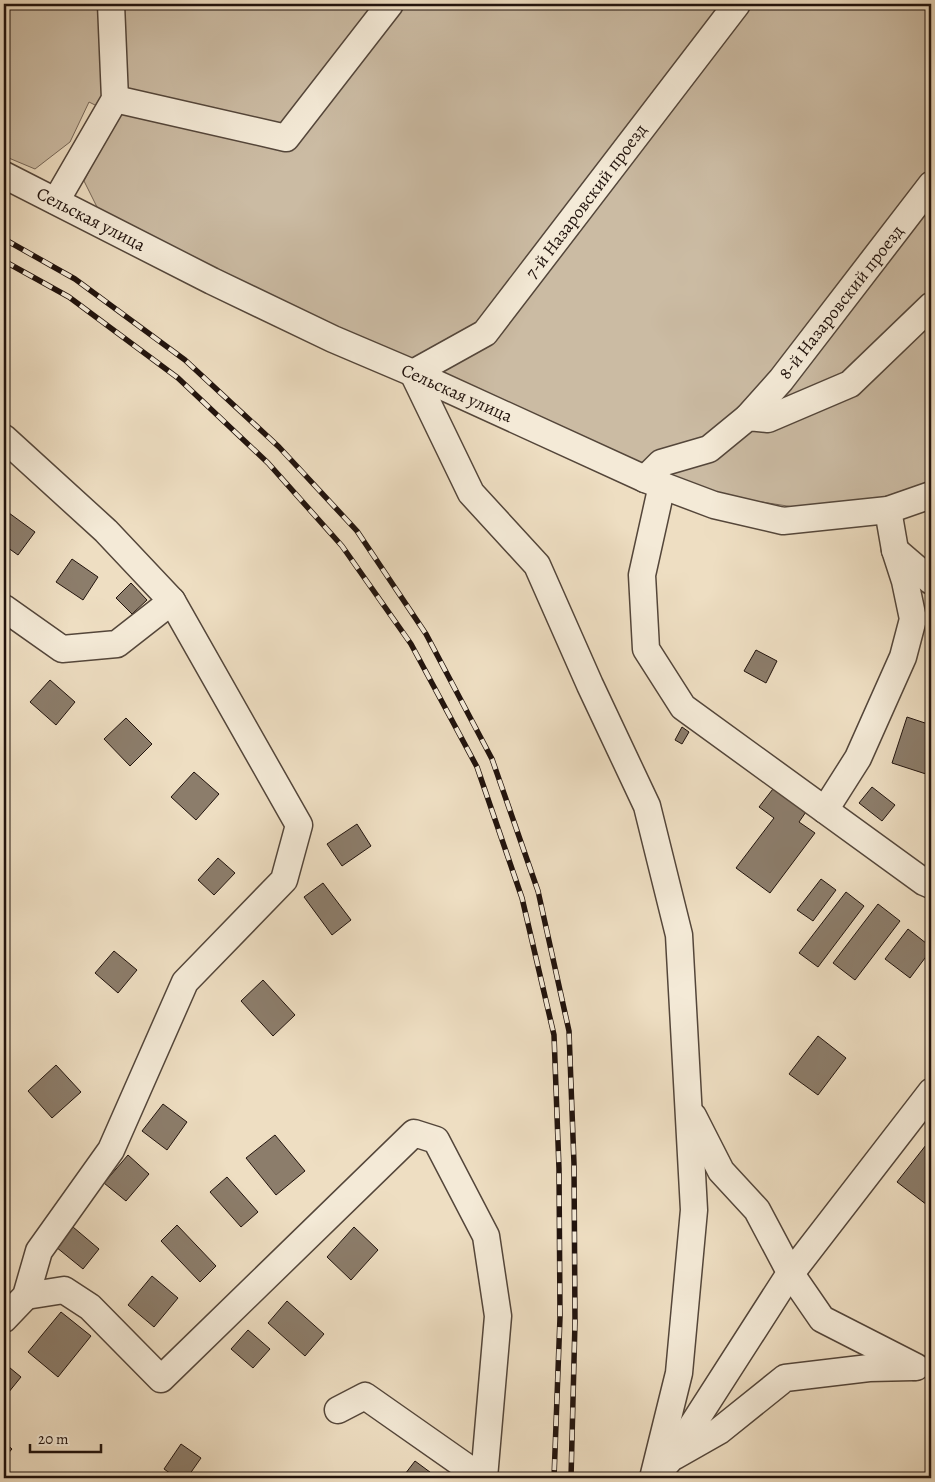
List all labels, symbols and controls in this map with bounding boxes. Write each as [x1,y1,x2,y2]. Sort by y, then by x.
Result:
street label: 7-й Назаровский проезд [520,118,652,284]
street label: Сельская улица [32,181,150,257]
street label: 8-й Назаровский проезд [773,220,909,384]
street label: Сельская улица [398,358,517,428]
scale bar [30,1422,101,1454]
text: 20 m [38,1429,69,1449]

